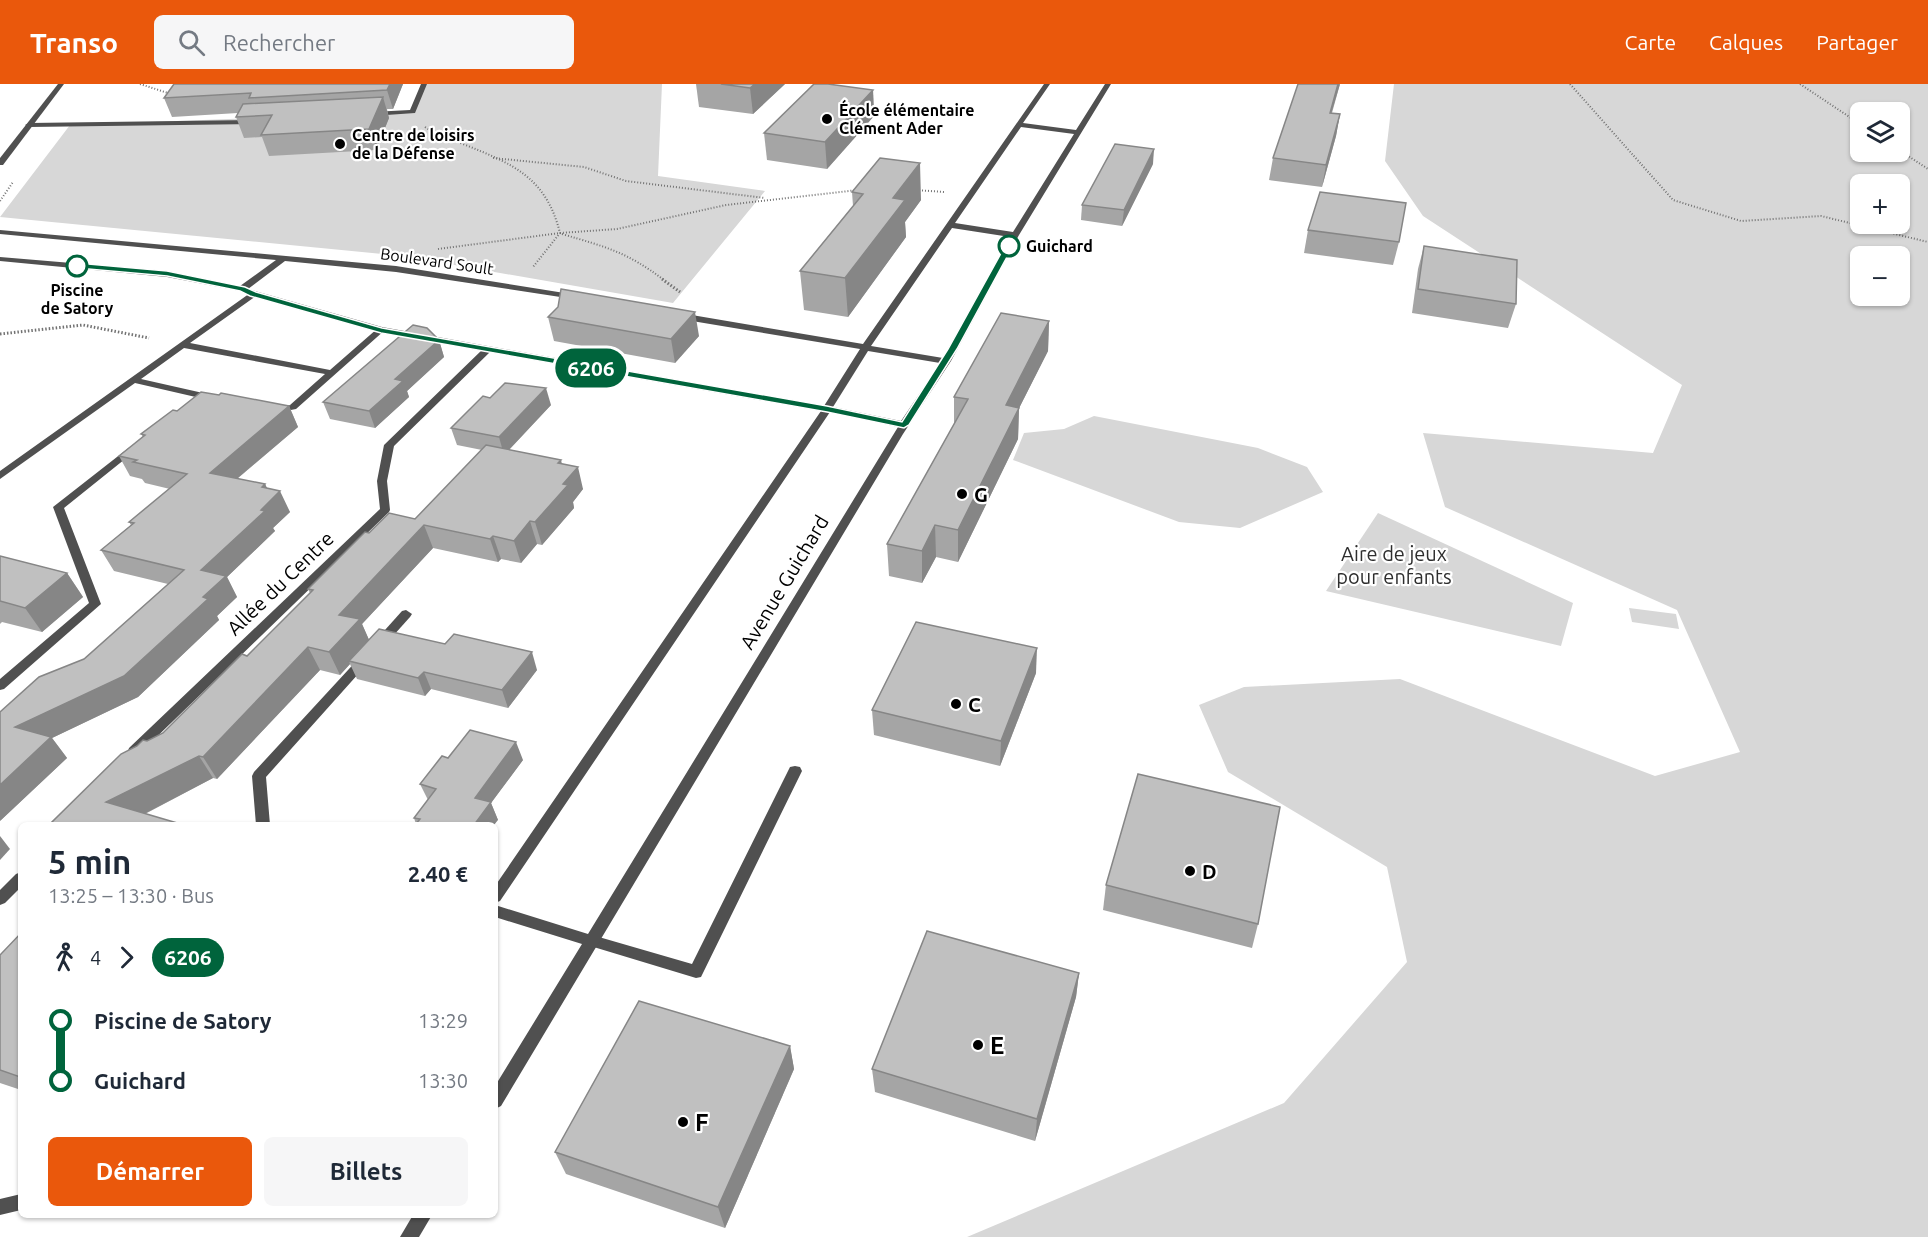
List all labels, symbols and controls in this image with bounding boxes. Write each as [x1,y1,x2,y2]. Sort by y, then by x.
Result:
search box [154,15,574,69]
icon: search [175,26,208,59]
text: Transo [30,27,118,58]
text: Rechercher [223,30,335,55]
text: Carte [1625,30,1676,54]
text: Calques [1709,30,1783,54]
text: Partager [1816,30,1898,54]
place label: École élémentaire Clément Ader [839,99,975,137]
map controls [1850,102,1910,306]
button: layers [1850,102,1910,162]
marker: École élémentaire Clément Ader [820,112,834,126]
place label: Centre de loisirs de la Défense [352,126,475,162]
marker: Centre de loisirs de la Défense [333,137,347,151]
button: + [1850,174,1910,234]
marker: Guichard [998,235,1020,257]
place label: Guichard [1026,237,1093,255]
street label: Boulevard Soult [379,244,495,278]
button: − [1850,246,1910,306]
marker: Piscine de Satory [66,255,88,277]
place label: Piscine de Satory [41,281,114,317]
line badge: 6206 [549,348,633,388]
text: 6206 [567,356,615,380]
place label: G [974,483,988,506]
marker: G [955,487,969,501]
street label: Avenue Guichard [735,511,833,653]
street label: Allée du Centre [222,526,338,640]
park label: Aire de jeux pour enfants [1336,542,1452,588]
place label: C [968,693,981,716]
marker: C [949,697,963,711]
text: 5 min [48,843,131,880]
place label: D [1202,860,1217,883]
text: 2.40 € [408,861,468,886]
marker: D [1183,864,1197,878]
text: 13:25 – 13:30 · Bus [48,884,214,907]
icon: walk [48,941,81,974]
icon: forward [110,941,143,974]
text: 6206 [164,945,212,969]
text: 4 [90,946,101,969]
text: Piscine de Satory [94,1008,272,1033]
text: 13:29 [418,1009,468,1032]
place label: E [990,1032,1004,1059]
marker: E [971,1038,985,1052]
text: Guichard [94,1068,186,1093]
text: 13:30 [418,1069,468,1092]
place label: F [695,1109,709,1136]
marker: F [676,1115,690,1129]
button: Démarrer [48,1137,252,1206]
button: Billets [264,1137,468,1206]

